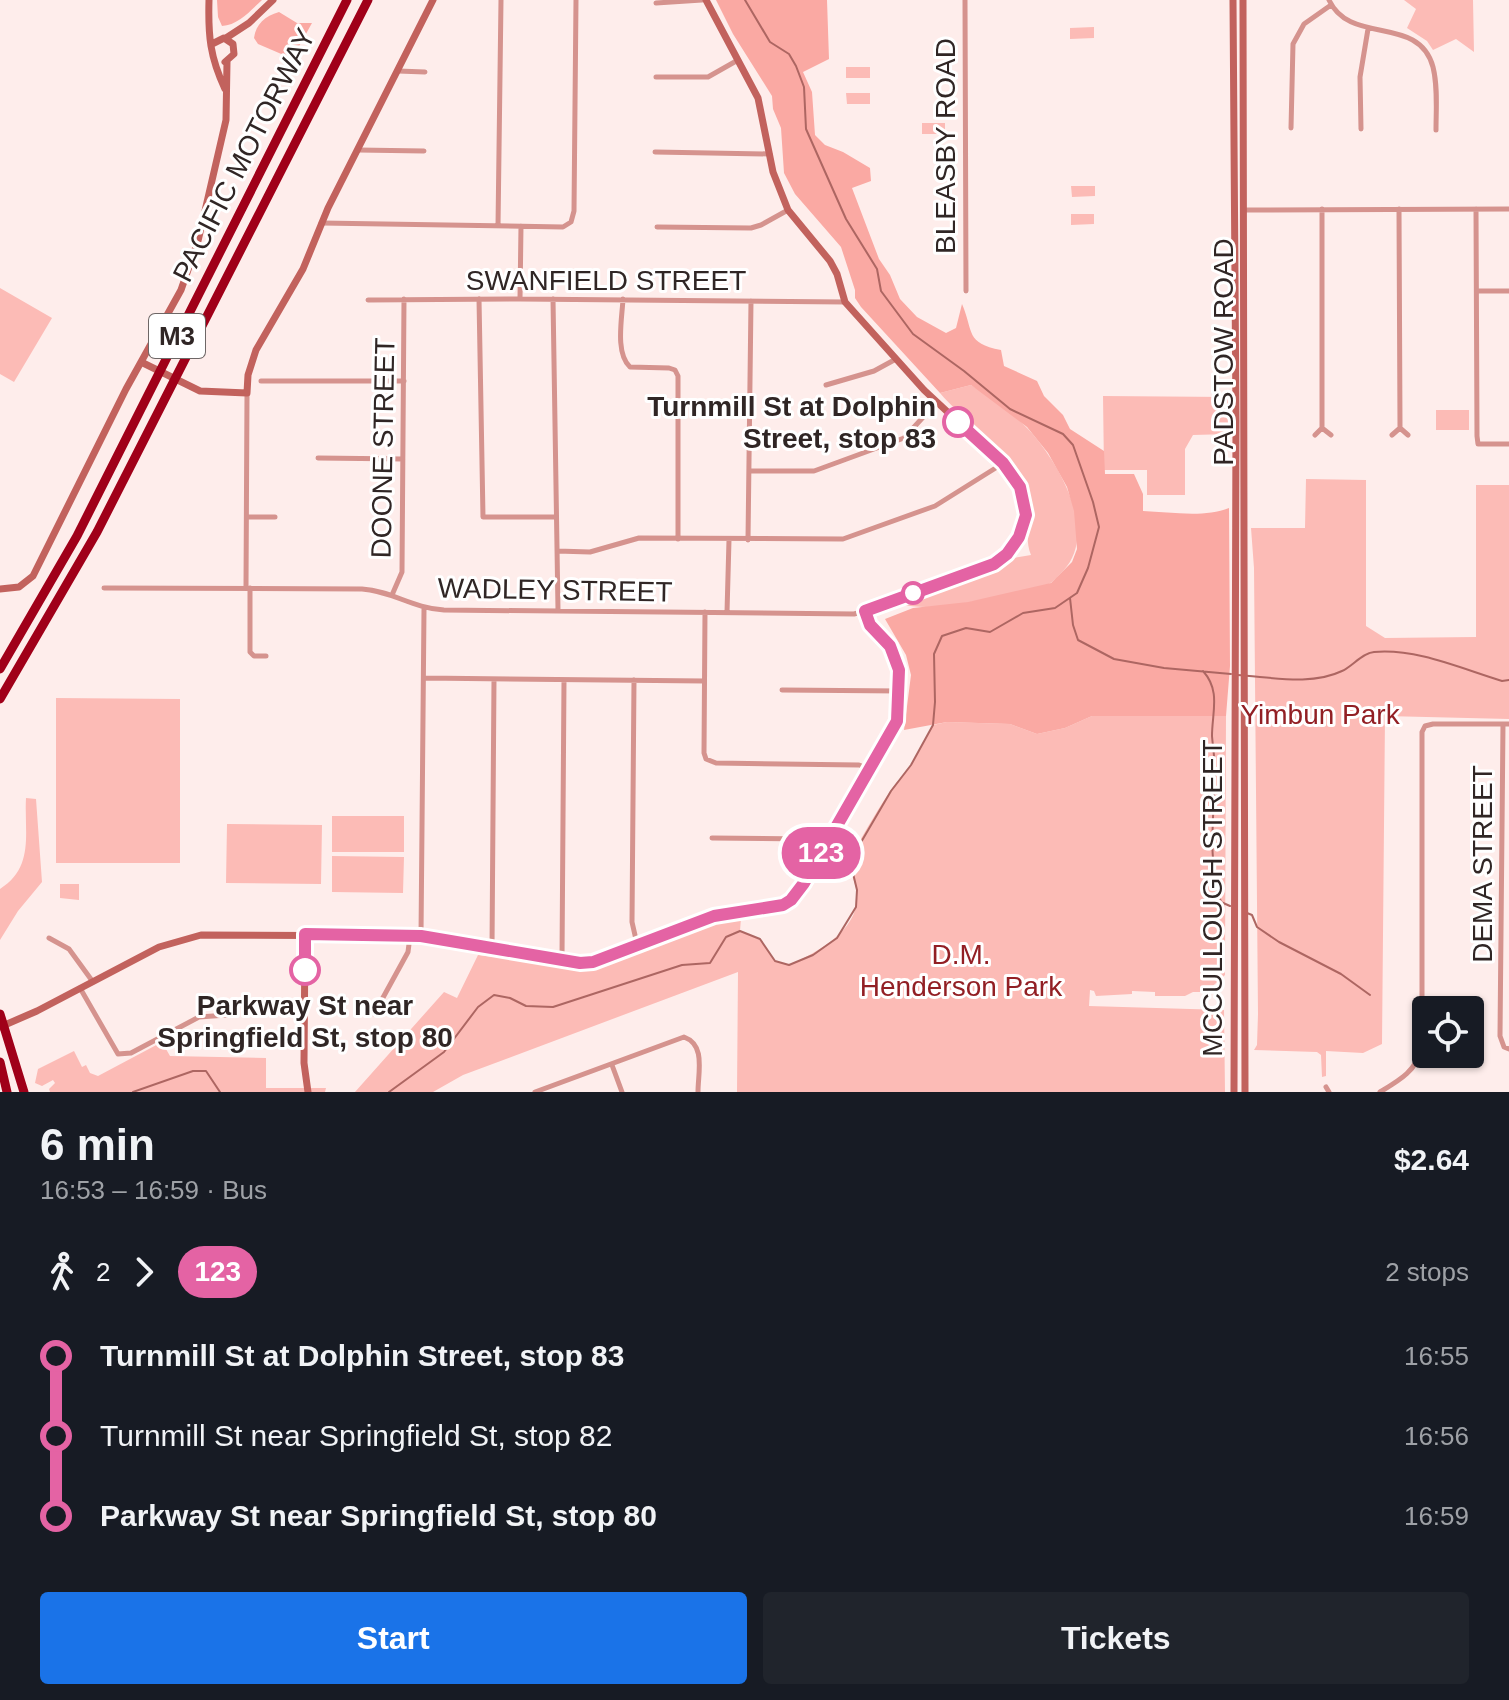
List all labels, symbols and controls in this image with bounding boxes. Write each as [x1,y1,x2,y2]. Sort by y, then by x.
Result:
street label: PACIFIC MOTORWAY [167,23,322,287]
street label: BLEASBY ROAD [930,38,961,254]
street label: PADSTOW ROAD [1208,238,1239,466]
street label: SWANFIELD STREET [466,265,746,296]
road number: M3 [149,314,205,358]
street label: DOONE STREET [366,337,400,559]
place label: Turnmill St at Dolphin Street, stop 83 [647,391,936,454]
marker: Turnmill St at Dolphin Street, stop 83 [943,407,973,437]
street label: WADLEY STREET [437,572,673,608]
unlabelled marker [902,582,924,604]
park label: Yimbun Park [1240,699,1401,730]
street label: MCCULLOUGH STREET [1197,739,1228,1057]
street label: DEMA STREET [1467,765,1498,963]
line badge: 123 [775,827,867,879]
text: 123 [798,837,844,868]
park label: D.M. Henderson Park [860,939,1063,1002]
marker: Parkway St near Springfield St, stop 80 [290,955,320,985]
place label: Parkway St near Springfield St, stop 80 [157,990,453,1053]
map controls [1412,996,1484,1068]
button: locate [1412,996,1484,1068]
text: 6 min [40,1120,155,1169]
text: $2.64 [1394,1143,1469,1176]
text: 16:53 – 16:59 · Bus [40,1175,267,1205]
icon: walk [40,1250,84,1294]
icon: forward [122,1250,166,1294]
text: 123 [194,1256,241,1287]
text: 2 [96,1257,110,1287]
text: 2 stops [1385,1257,1469,1287]
text: Turnmill St at Dolphin Street, stop 83 [100,1339,625,1372]
text: 16:55 [1404,1341,1469,1371]
text: Turnmill St near Springfield St, stop 82 [100,1419,612,1452]
text: 16:56 [1404,1421,1469,1451]
text: Parkway St near Springfield St, stop 80 [100,1499,657,1532]
text: 16:59 [1404,1501,1469,1531]
button: Start [40,1592,747,1684]
button: Tickets [763,1592,1469,1684]

